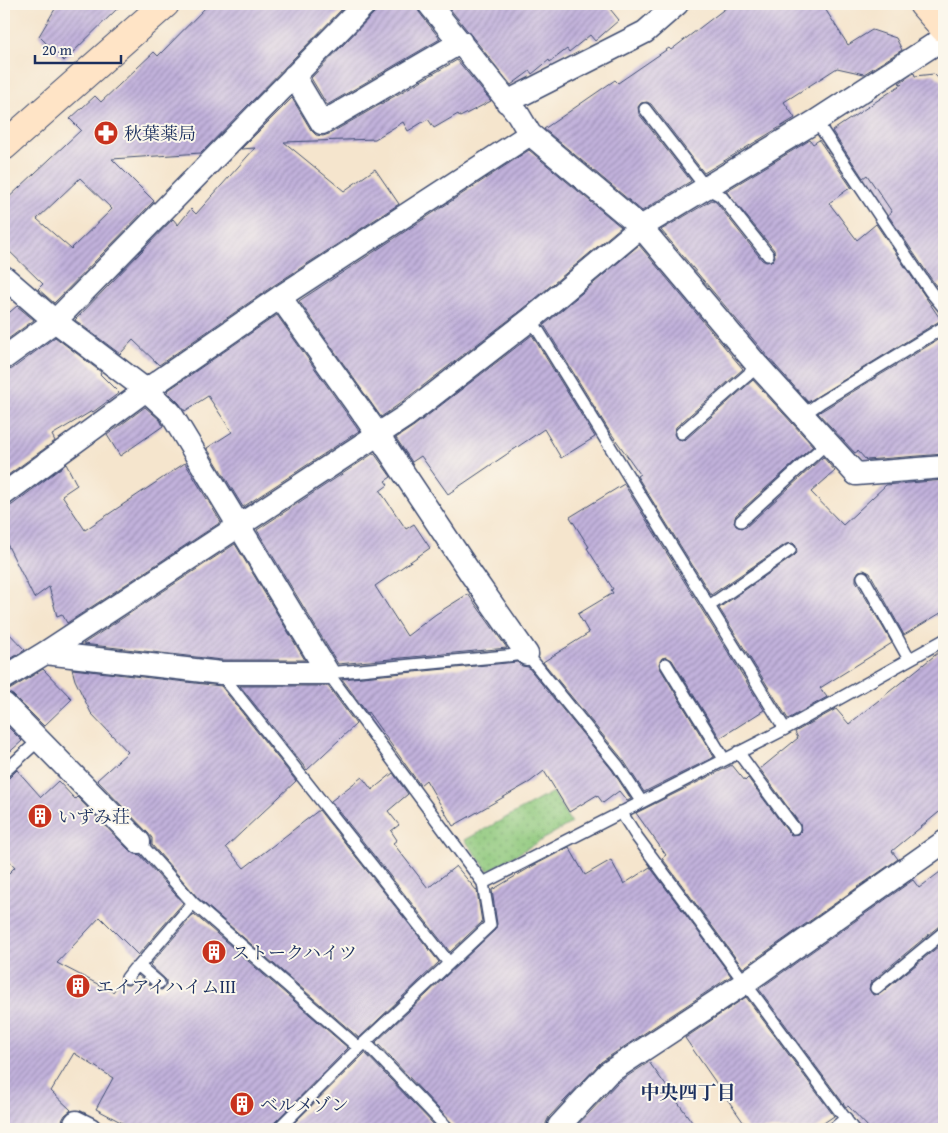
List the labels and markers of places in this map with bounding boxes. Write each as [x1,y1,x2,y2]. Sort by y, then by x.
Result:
pharmacy icon: 秋葉薬局 [93,120,119,146]
place label: 秋葉薬局 [124,120,196,147]
building icon: いずみ荘 [27,803,53,829]
place label: いずみ荘 [58,803,130,830]
building icon: ストークハイツ [201,939,227,965]
place label: ストークハイツ [232,939,357,966]
building icon: エイアイハイムⅢ [65,973,91,999]
place label: エイアイハイムⅢ [96,973,236,1000]
building icon: ベルメゾン [229,1091,255,1117]
place label: ベルメゾン [260,1091,349,1118]

